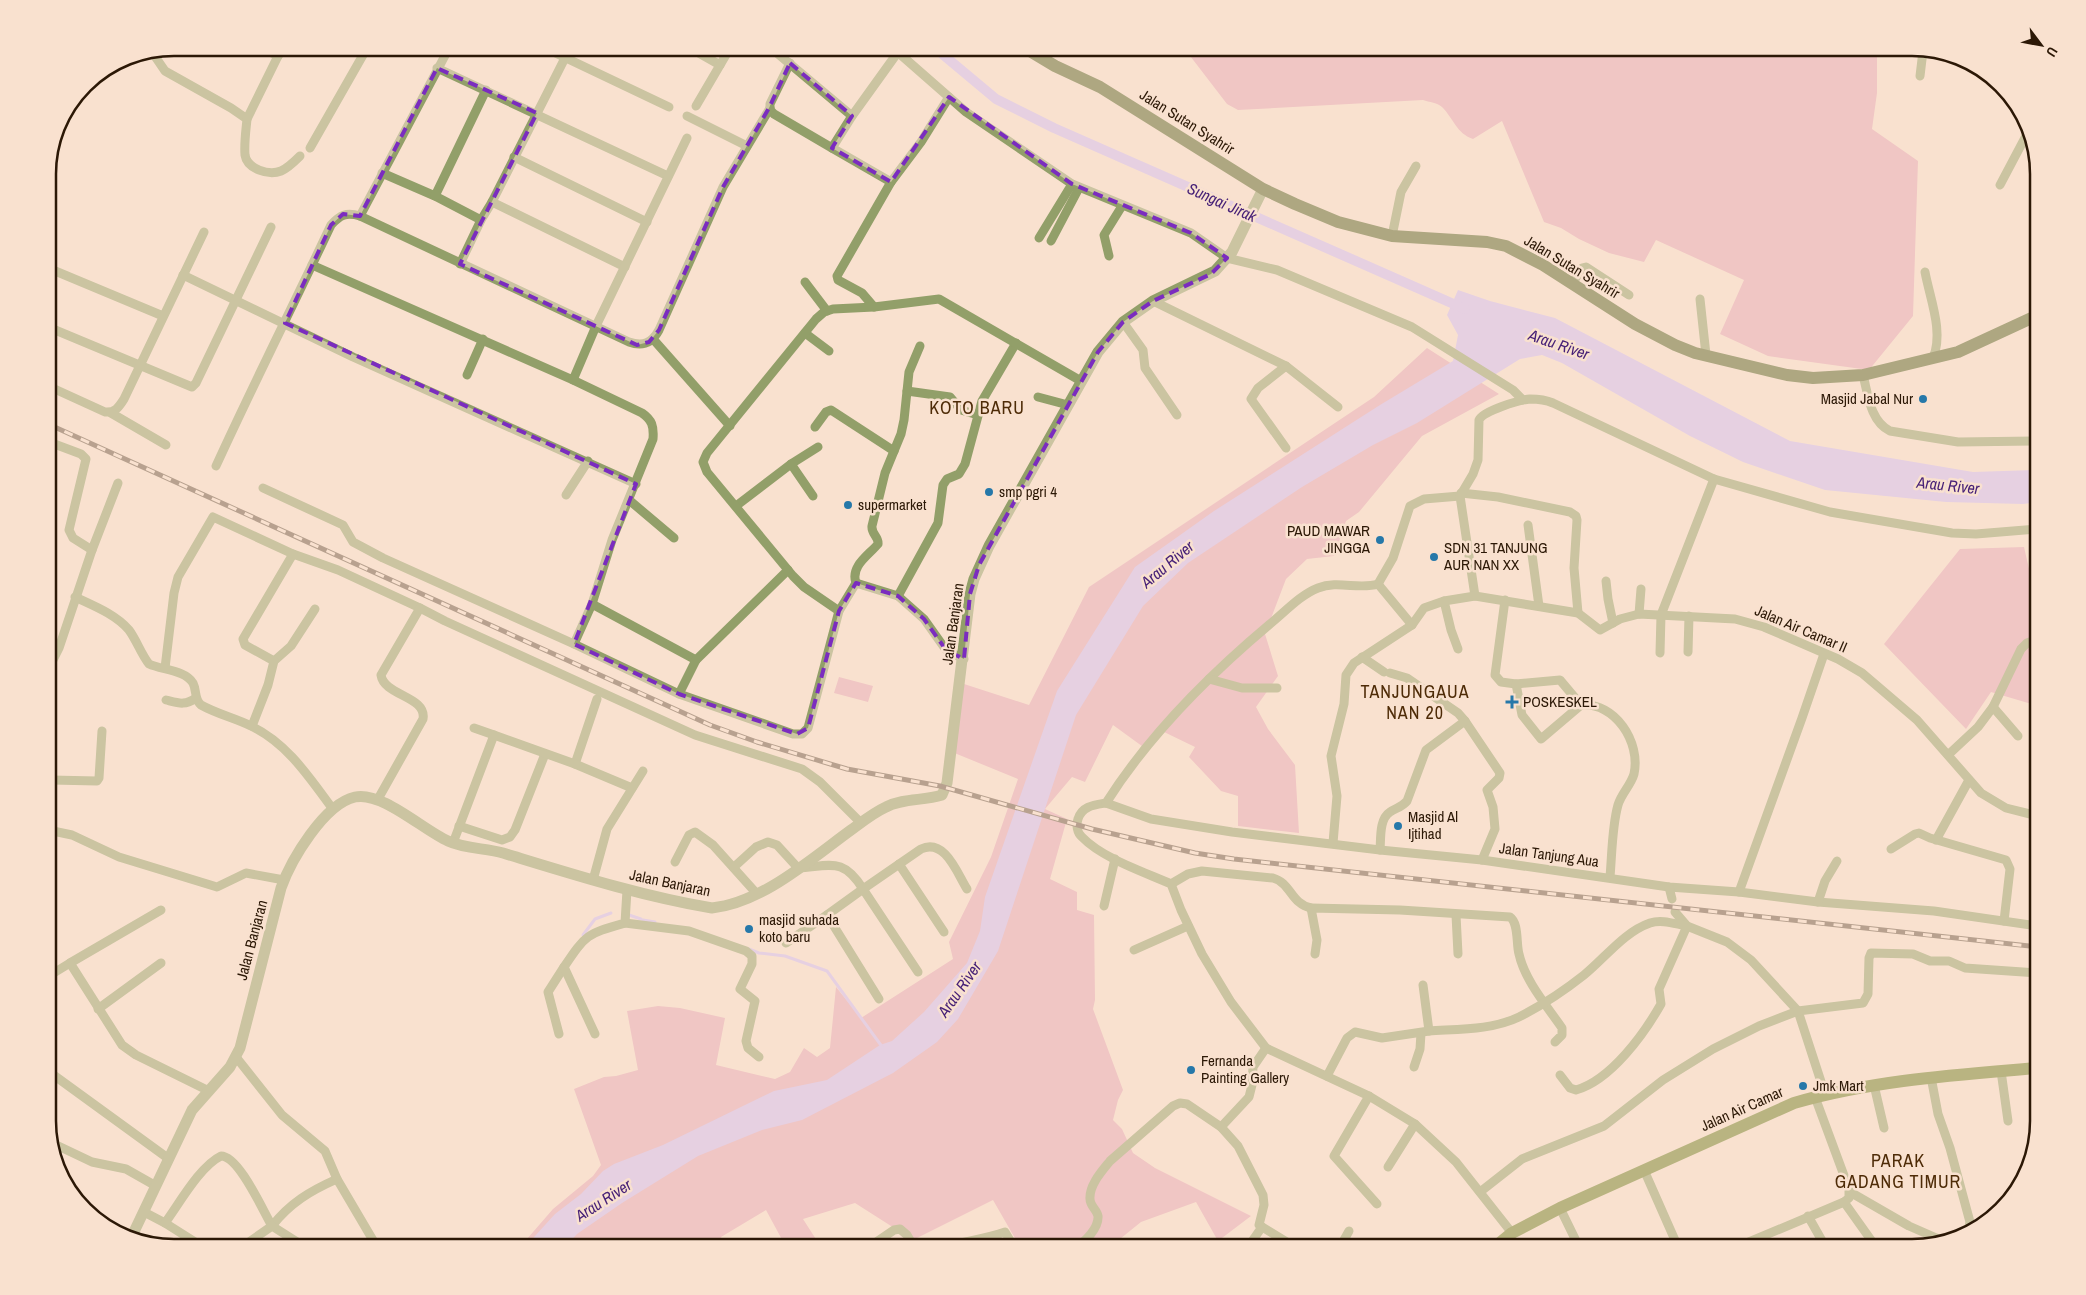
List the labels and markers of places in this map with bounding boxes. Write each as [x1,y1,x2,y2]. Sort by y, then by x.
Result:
place label: Masjid Jabal Nur [1821,388,1913,409]
marker: Masjid Jabal Nur [1917,393,1929,405]
place label: smp pgri 4 [999,481,1057,502]
marker: smp pgri 4 [983,486,995,498]
place label: supermarket [858,494,927,515]
marker: supermarket [842,499,854,511]
place label: PAUD MAWAR JINGGA [1287,520,1371,558]
marker: PAUD MAWAR JINGGA [1374,534,1386,546]
place label: SDN 31 TANJUNG AUR NAN XX [1443,537,1547,575]
marker: SDN 31 TANJUNG AUR NAN XX [1428,551,1440,563]
place label: POSKESKEL [1523,691,1597,712]
marker: POSKESKEL [1505,695,1519,709]
place label: Masjid Al Ijtihad [1408,806,1458,844]
marker: Masjid Al Ijtihad [1392,820,1404,832]
place label: masjid suhada koto baru [759,909,839,947]
marker: masjid suhada koto baru [743,923,755,935]
place label: Fernanda Painting Gallery [1201,1050,1290,1088]
marker: Fernanda Painting Gallery [1185,1064,1197,1076]
place label: Jmk Mart [1813,1075,1864,1096]
marker: Jmk Mart [1797,1080,1809,1092]

